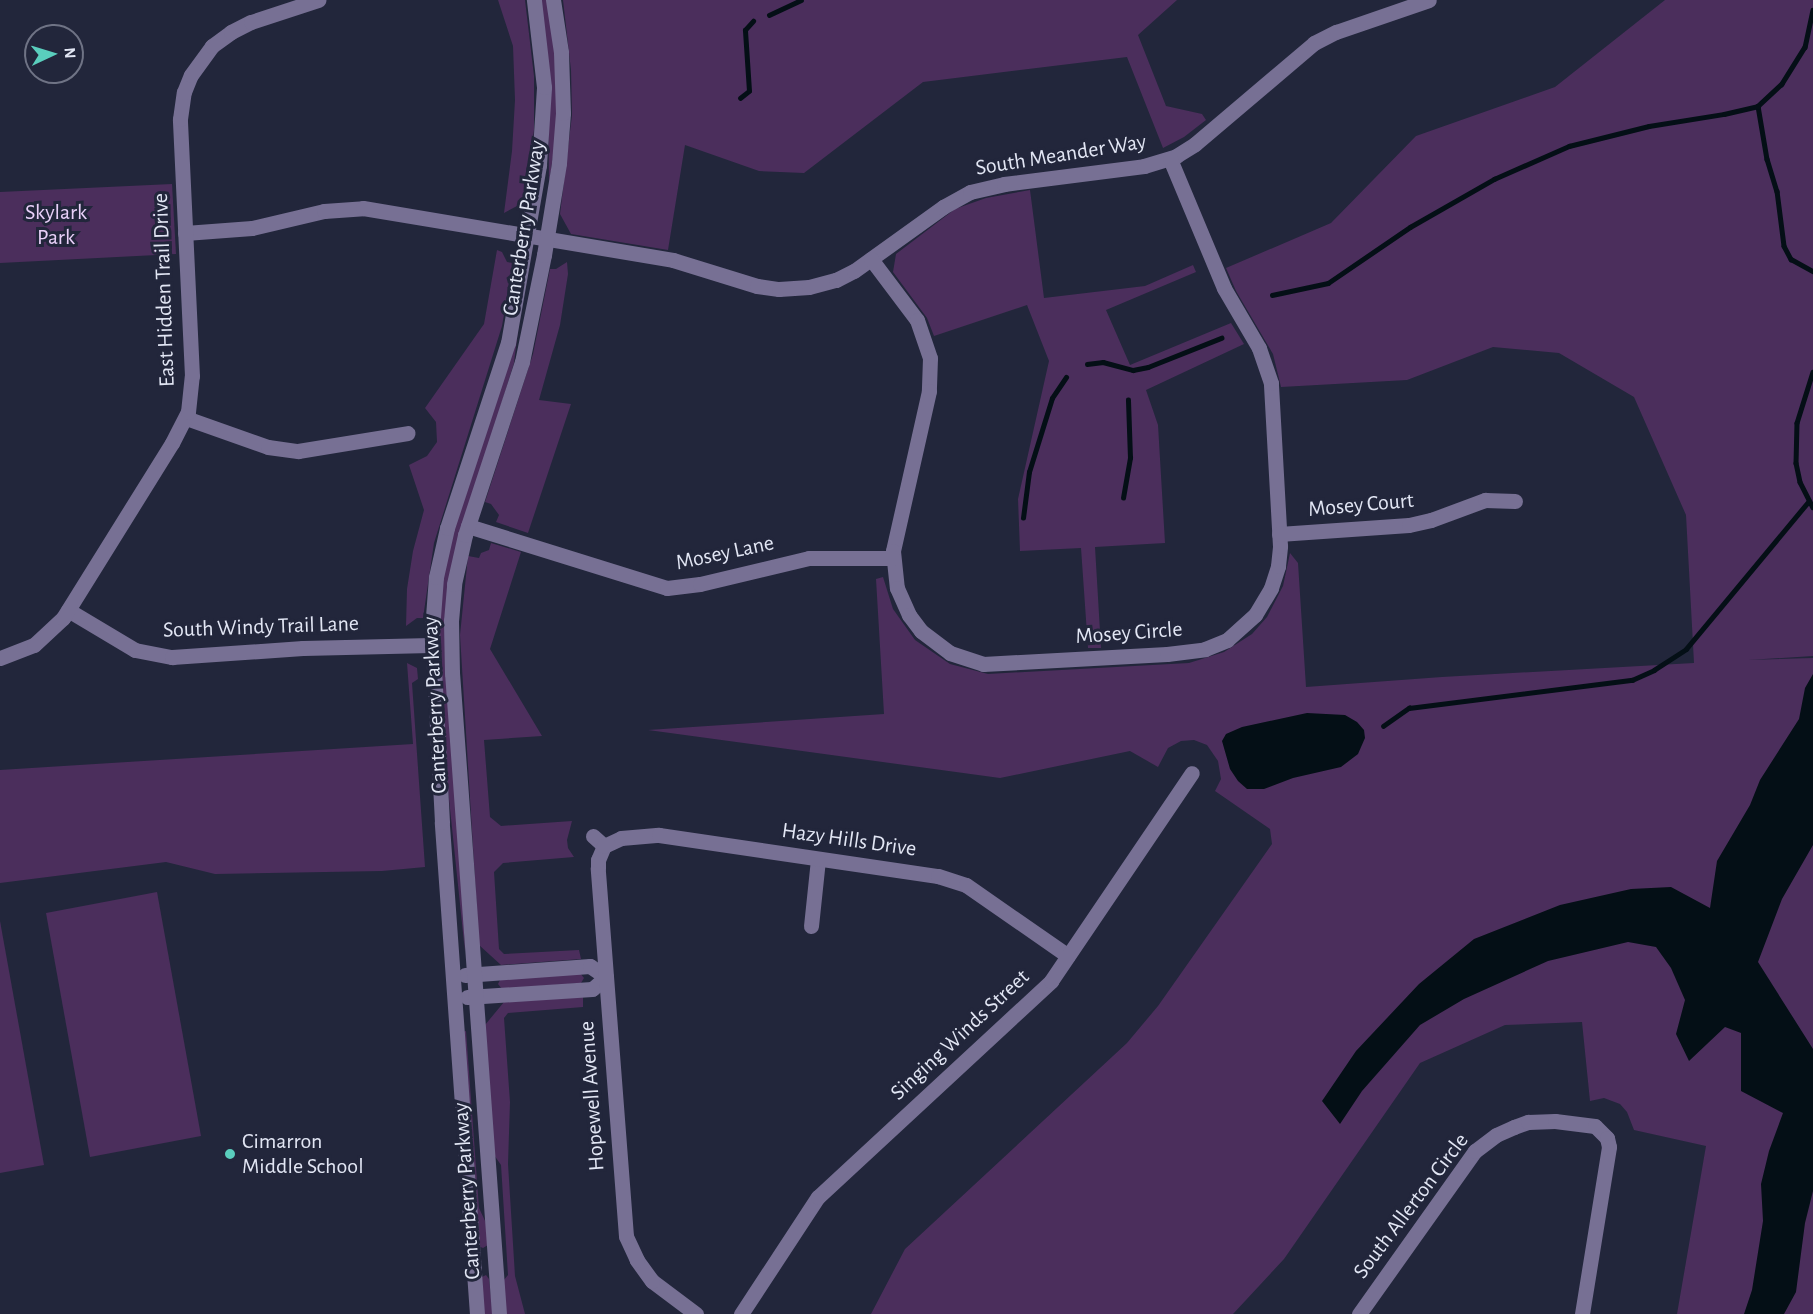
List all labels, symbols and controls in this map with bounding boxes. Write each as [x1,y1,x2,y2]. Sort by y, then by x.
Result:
north arrow [24,24,84,84]
text: N [62,47,78,59]
street label: South Meander Way [974,128,1148,182]
street label: Canterberry Parkway [497,138,551,318]
street label: East Hidden Trail Drive [147,193,181,387]
park label: Skylark Park [25,199,87,250]
street label: Mosey Court [1307,487,1415,523]
street label: Mosey Lane [674,530,776,576]
street label: South Windy Trail Lane [163,610,359,644]
street label: Canterberry Parkway [417,616,453,794]
street label: Mosey Circle [1075,616,1183,650]
street label: Hazy Hills Drive [780,817,918,863]
street label: Singing Winds Street [885,964,1035,1106]
street label: Hopewell Avenue [574,1020,610,1172]
street label: Canterberry Parkway [448,1102,486,1280]
place label: Cimarron Middle School [242,1128,364,1180]
street label: South Allerton Circle [1348,1128,1474,1284]
marker: Cimarron Middle School [223,1147,237,1161]

